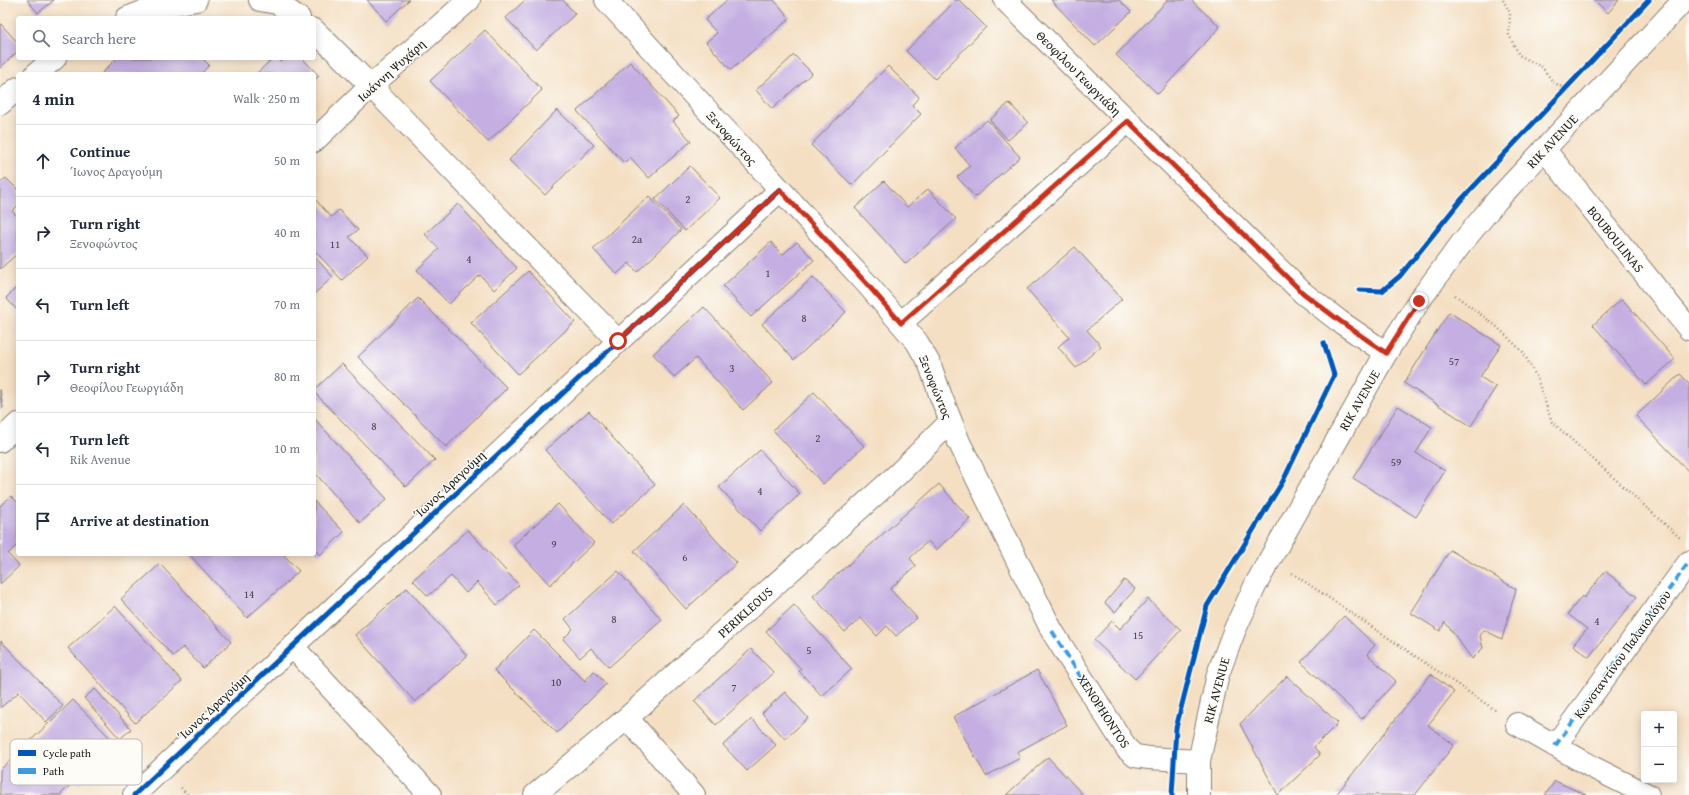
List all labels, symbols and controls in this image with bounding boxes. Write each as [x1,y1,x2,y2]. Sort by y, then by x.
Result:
search box [16,16,316,60]
street label: Θεοφίλου Γεωργιάδη [1032,26,1126,120]
icon: search [30,27,52,49]
text: Search here [62,28,136,49]
street label: Ιωάννη Ψυχάρη [353,35,430,106]
text: 4 min [32,86,74,111]
text: Walk · 250 m [233,89,300,108]
street label: Ξενοφώντος [702,107,762,170]
street label: RIK AVENUE [1522,110,1583,173]
text: Continue [70,141,131,162]
icon: ahead [32,150,54,172]
text: 50 m [274,151,300,170]
text: Ίωνος Δραγούμη [70,162,163,181]
house number: 2 [685,191,691,207]
street label: BOUBOULINAS [1583,202,1648,277]
text: Turn right [70,213,141,234]
icon: right [32,222,54,244]
text: 40 m [274,223,300,242]
house number: 2a [632,231,643,247]
text: Ξενοφώντος [70,234,138,253]
house number: 11 [330,236,340,252]
house number: 4 [466,251,472,267]
house number: 1 [765,265,771,281]
route end [1410,292,1428,310]
icon: left [32,294,54,316]
text: Turn left [70,294,129,315]
text: 70 m [274,295,300,314]
house number: 8 [801,310,807,326]
route start [609,332,627,350]
street label: Ξενοφώντος [914,352,957,423]
house number: 57 [1449,353,1459,369]
text: Turn right [70,357,141,378]
house number: 3 [729,360,735,376]
icon: right [32,366,54,388]
street label: RIK AVENUE [1334,366,1385,434]
text: 80 m [274,367,300,386]
text: Θεοφίλου Γεωργιάδη [70,378,184,397]
house number: 8 [371,418,377,434]
text: Turn left [70,429,129,450]
house number: 2 [815,430,821,446]
icon: left [32,438,54,460]
text: 10 m [274,439,300,458]
street label: Ίωνος Δραγούμη [409,446,490,523]
text: Rik Avenue [70,450,131,469]
house number: 59 [1391,454,1401,470]
house number: 4 [757,483,763,499]
icon: arrive [32,510,54,532]
text: Arrive at destination [70,510,209,531]
house number: 9 [551,536,557,552]
house number: 6 [682,549,688,565]
street label: PERIKLEOUS [714,582,777,642]
house number: 14 [244,586,254,602]
street label: Κωνσταντίνου Παλαιολόγου [1569,586,1676,722]
house number: 8 [611,611,617,627]
house number: 4 [1594,613,1600,629]
house number: 15 [1133,627,1143,643]
house number: 5 [806,642,812,658]
street label: RIK AVENUE [1199,655,1235,725]
street label: Ίωνος Δραγούμη [173,668,254,745]
street label: XENOPHONTOS [1073,671,1135,752]
house number: 10 [551,674,561,690]
house number: 7 [731,679,737,695]
map controls [1641,711,1677,783]
button: + [1641,711,1677,747]
legend [10,739,142,785]
text: Cycle path [43,745,92,761]
button: − [1641,747,1677,783]
text: Path [43,763,65,779]

